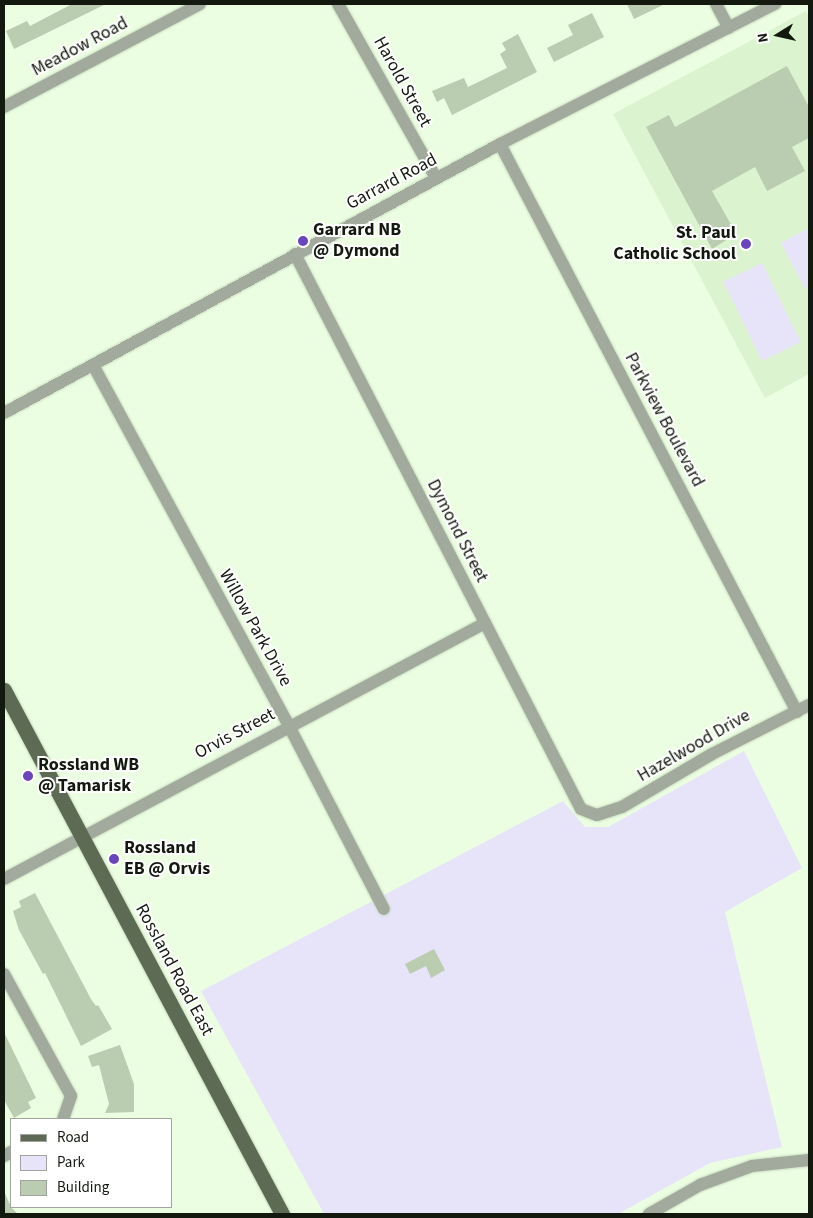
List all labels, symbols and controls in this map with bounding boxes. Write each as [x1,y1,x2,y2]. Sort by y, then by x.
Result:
north arrow [753,10,803,60]
street label: Meadow Road [28,13,132,81]
text: N [753,31,774,44]
street label: Harold Street [368,33,436,131]
street label: Garrard Road [343,149,441,215]
place label: Garrard NB @ Dymond [313,220,401,262]
place label: St. Paul Catholic School [613,223,736,266]
marker: Garrard NB @ Dymond [297,235,309,247]
marker: St. Paul Catholic School [740,238,752,250]
street label: Parkview Boulevard [619,349,709,491]
street label: Dymond Street [422,476,492,586]
street label: Willow Park Drive [214,566,296,690]
street label: Orvis Street [191,704,279,764]
street label: Hazelwood Drive [634,705,754,787]
place label: Rossland WB @ Tamarisk [38,755,139,798]
marker: Rossland WB @ Tamarisk [22,770,34,782]
place label: Rossland EB @ Orvis [124,838,210,881]
marker: Rossland EB @ Orvis [108,853,120,865]
street label: Rossland Road East [130,900,218,1040]
legend [10,1118,172,1208]
text: Road [57,1127,89,1148]
text: Park [57,1152,85,1173]
text: Building [57,1177,109,1198]

